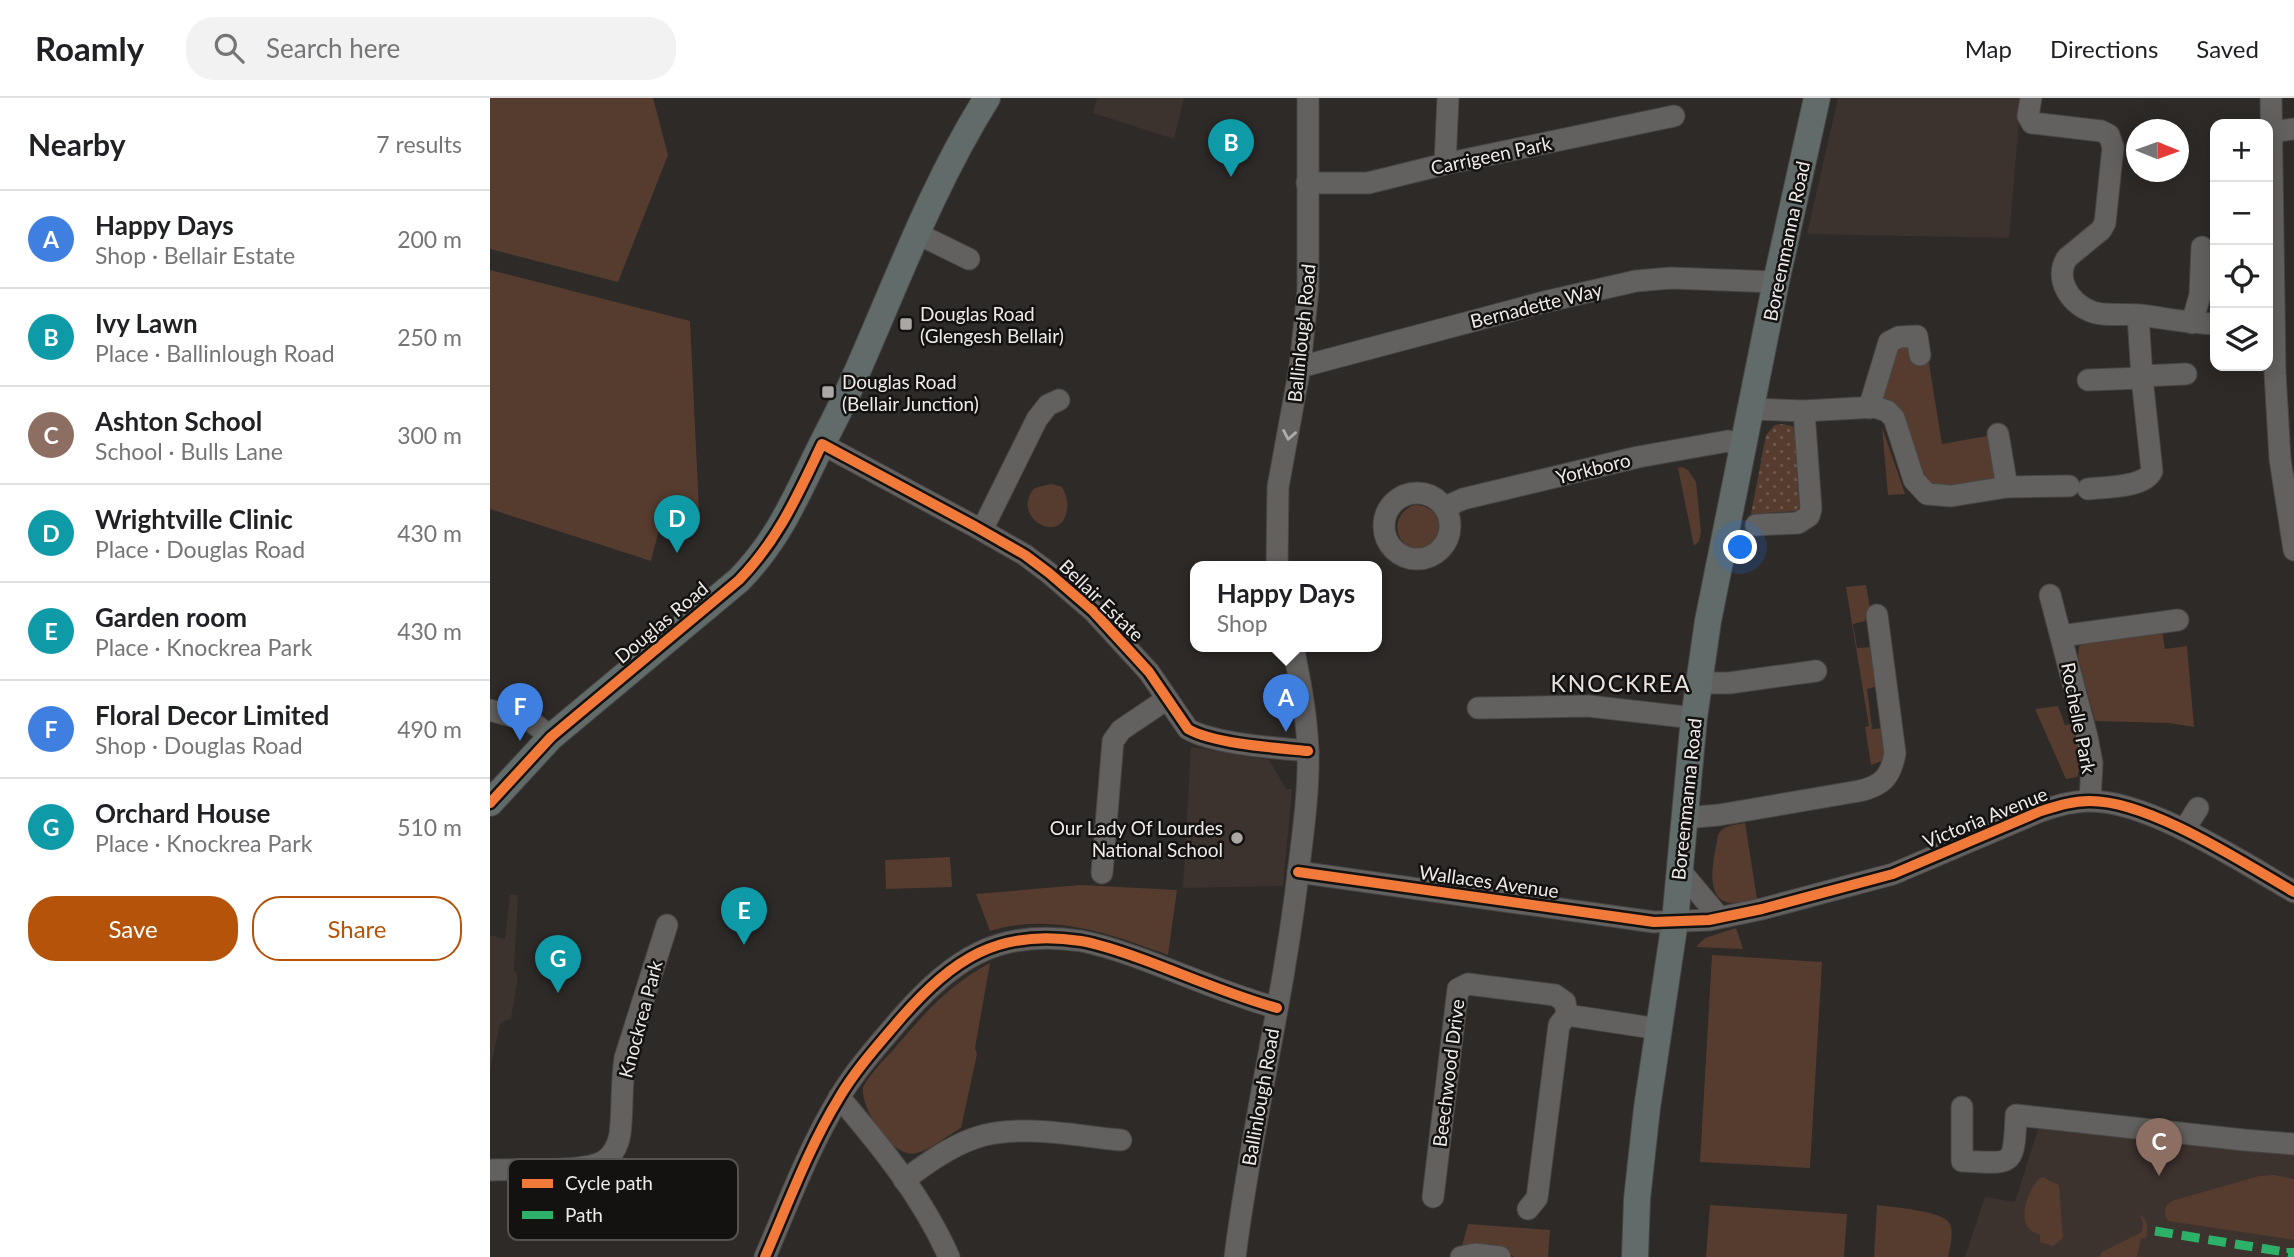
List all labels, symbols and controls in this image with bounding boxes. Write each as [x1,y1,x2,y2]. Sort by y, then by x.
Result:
search box [186,17,676,80]
text: Roamly [35,28,144,68]
icon: search [210,29,248,67]
text: Search here [266,32,400,64]
text: Map [1965,34,2012,63]
text: Directions [2050,34,2158,63]
text: Saved [2196,34,2259,63]
pin: B [1208,119,1254,177]
north arrow [2126,119,2189,182]
map controls [2210,119,2273,371]
button: + [2210,119,2273,182]
text: Nearby [28,126,126,162]
text: 7 results [376,130,462,158]
street label: Carrigeen Park [1428,131,1554,179]
street label: Boreenmanna Road [1758,159,1814,323]
button: − [2210,182,2273,245]
text: Happy Days [95,209,234,241]
text: A [43,225,59,253]
text: 200 m [397,225,462,253]
text: Shop · Bellair Estate [95,241,295,269]
button: locate [2210,245,2273,308]
street label: Ballinlough Road [1282,263,1320,403]
street label: Bernadette Way [1468,277,1604,332]
place label: Douglas Road (Glengesh Bellair) [920,302,1064,347]
text: Ivy Lawn [95,307,198,339]
button: layers [2210,308,2273,371]
marker: Douglas Road (Glengesh Bellair) [898,316,914,332]
text: B [43,323,59,351]
text: 250 m [397,323,462,351]
text: Place · Ballinlough Road [95,339,335,367]
place label: Douglas Road (Bellair Junction) [842,370,979,415]
marker: Douglas Road (Bellair Junction) [820,384,836,400]
text: Ashton School [95,405,262,437]
text: C [43,421,59,449]
text: 300 m [397,421,462,449]
one-way arrow [1282,429,1297,441]
text: School · Bulls Lane [95,437,283,465]
street label: Yorkboro [1553,448,1633,488]
pin: D [654,495,700,553]
text: Wrightville Clinic [95,503,293,535]
text: D [42,519,60,547]
text: 430 m [397,519,462,547]
your location [1723,530,1757,564]
text: Place · Douglas Road [95,535,305,563]
street label: Bellair Estate [1055,554,1149,646]
popup [1190,561,1382,652]
street label: Douglas Road [610,576,712,668]
text: Happy Days [1217,577,1355,609]
text: Garden room [95,601,247,633]
text: Shop [1217,609,1268,637]
text: E [44,617,58,645]
text: 430 m [397,617,462,645]
text: Place · Knockrea Park [95,633,312,661]
street label: Rochelle Park [2057,660,2101,776]
district label: KNOCKREA [1550,669,1692,697]
pin: A [1263,674,1309,732]
pin: F [497,683,543,741]
text: Floral Decor Limited [95,699,329,731]
text: F [44,715,58,743]
text: 490 m [397,715,462,743]
street label: Boreenmanna Road [1666,717,1706,881]
text: Shop · Douglas Road [95,731,303,759]
street label: Victoria Avenue [1919,782,2051,852]
text: Orchard House [95,797,270,829]
text: G [43,813,59,841]
text: 510 m [397,813,462,841]
place label: Our Lady Of Lourdes National School [1050,816,1223,861]
text: Place · Knockrea Park [95,829,312,857]
marker: Our Lady Of Lourdes National School [1229,830,1245,846]
street label: Wallaces Avenue [1418,860,1560,902]
pin: E [721,887,767,945]
button: Save [28,896,238,961]
button: Share [252,896,462,961]
pin: G [535,935,581,993]
street label: Knockrea Park [613,957,667,1080]
street label: Beechwood Drive [1428,998,1468,1148]
street label: Ballinlough Road [1237,1027,1283,1167]
pin: C [2136,1118,2182,1176]
legend [508,1159,738,1240]
text: Cycle path [565,1171,653,1194]
text: Path [565,1203,603,1226]

